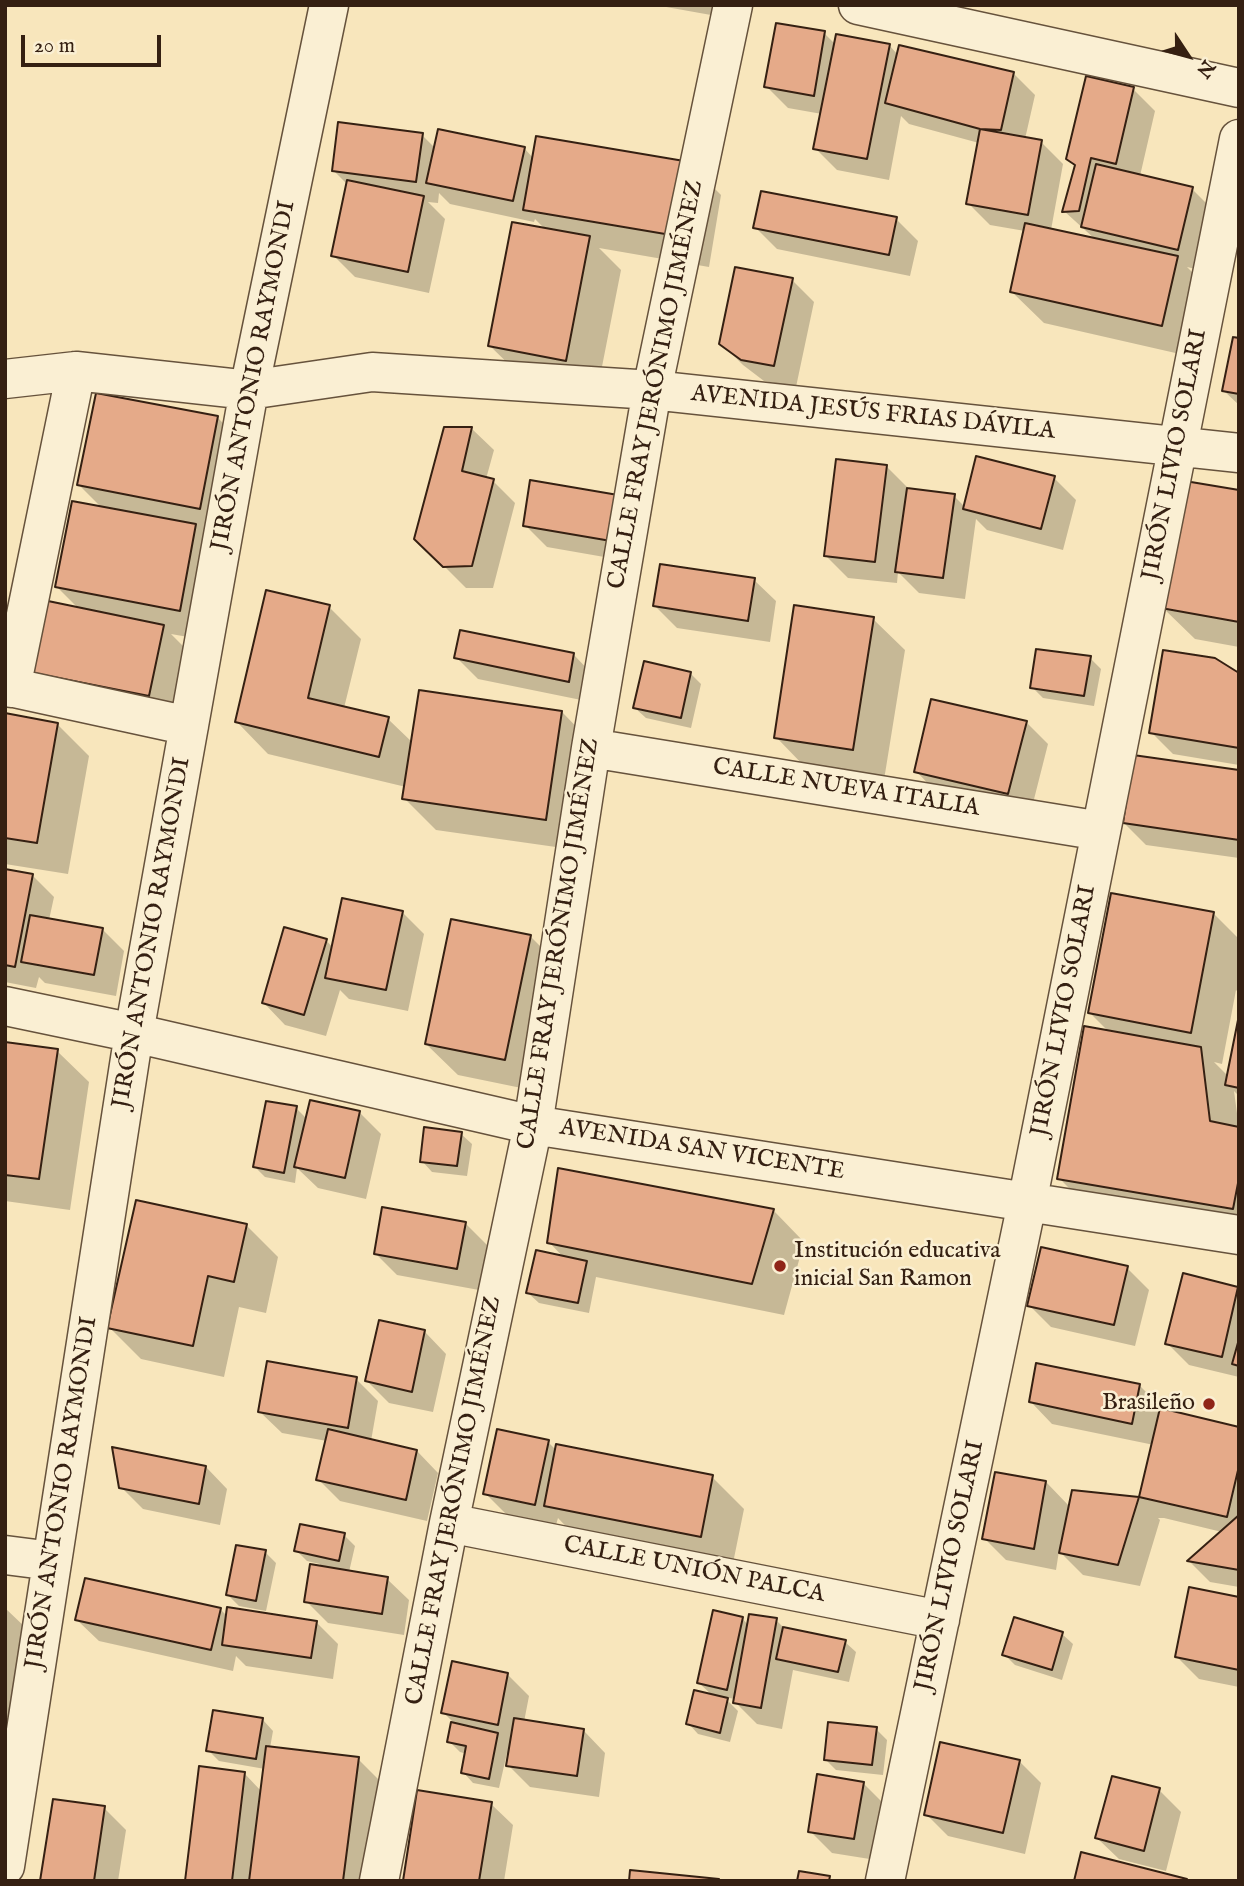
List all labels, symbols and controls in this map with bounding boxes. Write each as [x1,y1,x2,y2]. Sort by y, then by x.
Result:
scale bar [24,21,164,65]
north arrow [1153,21,1223,91]
text: 20 m [34,33,75,60]
text: N [1190,55,1220,82]
street label: CALLE FRAY JERÓNIMO JIMÉNEZ [603,178,711,592]
street label: JIRÓN ANTONIO RAYMONDI [207,198,303,554]
street label: JIRÓN LIVIO SOLARI [1138,327,1214,583]
street label: AVENIDA JESÚS FRIAS DÁVILA [690,381,1056,447]
street label: CALLE FRAY JERÓNIMO JIMÉNEZ [513,736,607,1152]
street label: CALLE NUEVA ITALIA [711,754,981,824]
street label: JIRÓN ANTONIO RAYMONDI [108,755,198,1111]
street label: JIRÓN LIVIO SOLARI [1027,883,1103,1139]
street label: AVENIDA SAN VICENTE [558,1114,846,1188]
place label: Institución educativa inicial San Ramon [794,1238,1001,1294]
marker: Institución educativa inicial San Ramon [772,1258,788,1274]
street label: CALLE FRAY JERÓNIMO JIMÉNEZ [401,1294,509,1708]
street label: JIRÓN ANTONIO RAYMONDI [21,1315,105,1671]
place label: Brasileño [1102,1390,1195,1418]
marker: Brasileño [1201,1396,1217,1412]
street label: JIRÓN LIVIO SOLARI [910,1438,992,1694]
street label: CALLE UNIÓN PALCA [561,1532,827,1610]

